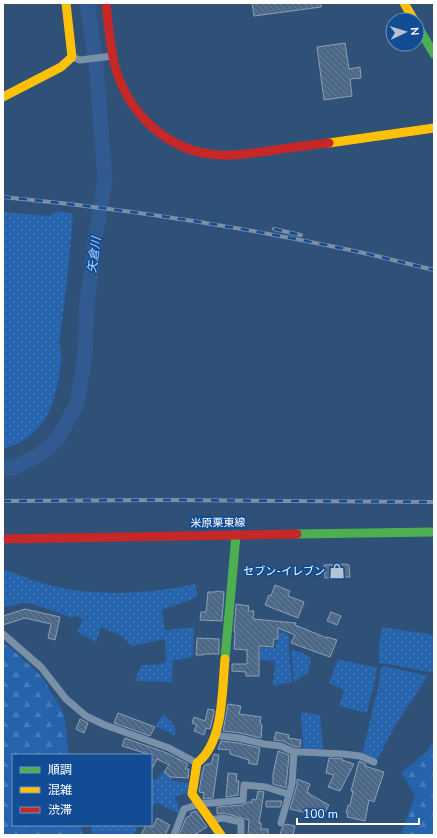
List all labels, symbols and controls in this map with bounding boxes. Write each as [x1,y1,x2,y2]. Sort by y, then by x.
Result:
north arrow [385,12,425,52]
text: N [407,27,422,36]
water label: 矢倉川 [84,234,105,274]
street label: 米原栗東線 [190,515,246,531]
shop icon: セブン-イレブン [328,562,346,580]
place label: セブン-イレブン [243,564,325,579]
legend [12,754,152,826]
text: 順調 [48,762,72,778]
text: 混雑 [48,782,72,798]
scale bar [297,800,419,826]
text: 渋滞 [48,802,72,818]
text: 100 m [303,806,338,822]

